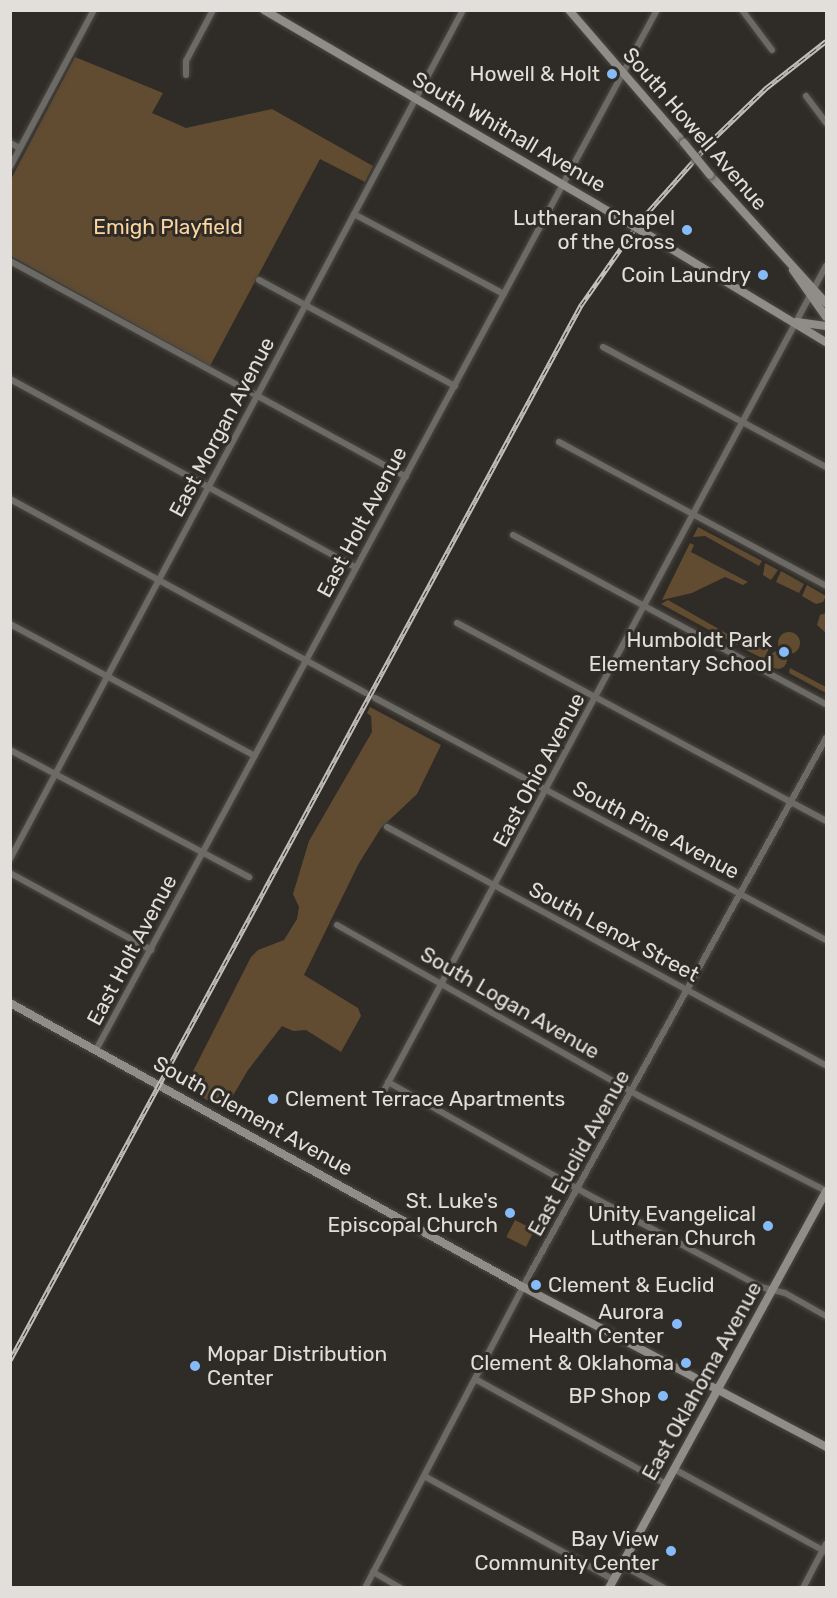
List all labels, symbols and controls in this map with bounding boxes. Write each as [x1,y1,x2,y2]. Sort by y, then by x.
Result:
street label: South Howell Avenue [617,42,773,216]
place label: Howell & Holt [469,61,600,87]
street label: South Whitnall Avenue [407,66,611,198]
marker: Howell & Holt [605,67,619,81]
place label: Lutheran Chapel of the Cross [513,205,675,255]
park label: Emigh Playfield [93,214,243,240]
marker: Lutheran Chapel of the Cross [680,223,694,237]
place label: Coin Laundry [621,262,751,288]
marker: Coin Laundry [756,268,770,282]
street label: East Morgan Avenue [164,333,280,521]
street label: East Holt Avenue [312,442,412,602]
place label: Humboldt Park Elementary School [588,627,772,677]
marker: Humboldt Park Elementary School [777,645,791,659]
street label: East Ohio Avenue [488,689,590,851]
street label: South Pine Avenue [568,775,744,885]
street label: East Holt Avenue [82,870,182,1030]
street label: South Lenox Street [525,877,703,987]
street label: South Logan Avenue [416,941,604,1065]
street label: South Clement Avenue [149,1051,357,1181]
street label: East Euclid Avenue [523,1065,635,1241]
place label: Clement Terrace Apartments [285,1086,566,1112]
marker: Clement Terrace Apartments [266,1092,280,1106]
place label: St. Luke's Episcopal Church [327,1188,498,1238]
place label: Unity Evangelical Lutheran Church [588,1201,756,1251]
marker: St. Luke's Episcopal Church [503,1206,517,1220]
marker: Unity Evangelical Lutheran Church [761,1219,775,1233]
place label: Clement & Euclid [548,1272,714,1298]
street label: East Oklahoma Avenue [637,1277,767,1485]
marker: Clement & Euclid [529,1278,543,1292]
place label: Aurora Health Center [528,1299,664,1349]
marker: Aurora Health Center [668,1315,686,1333]
place label: Mopar Distribution Center [207,1341,388,1391]
place label: Clement & Oklahoma [470,1350,674,1376]
marker: Clement & Oklahoma [679,1356,693,1370]
marker: Mopar Distribution Center [188,1359,202,1373]
place label: BP Shop [568,1383,651,1409]
marker: BP Shop [656,1389,670,1403]
place label: Bay View Community Center [474,1526,659,1576]
marker: Bay View Community Center [664,1544,678,1558]

